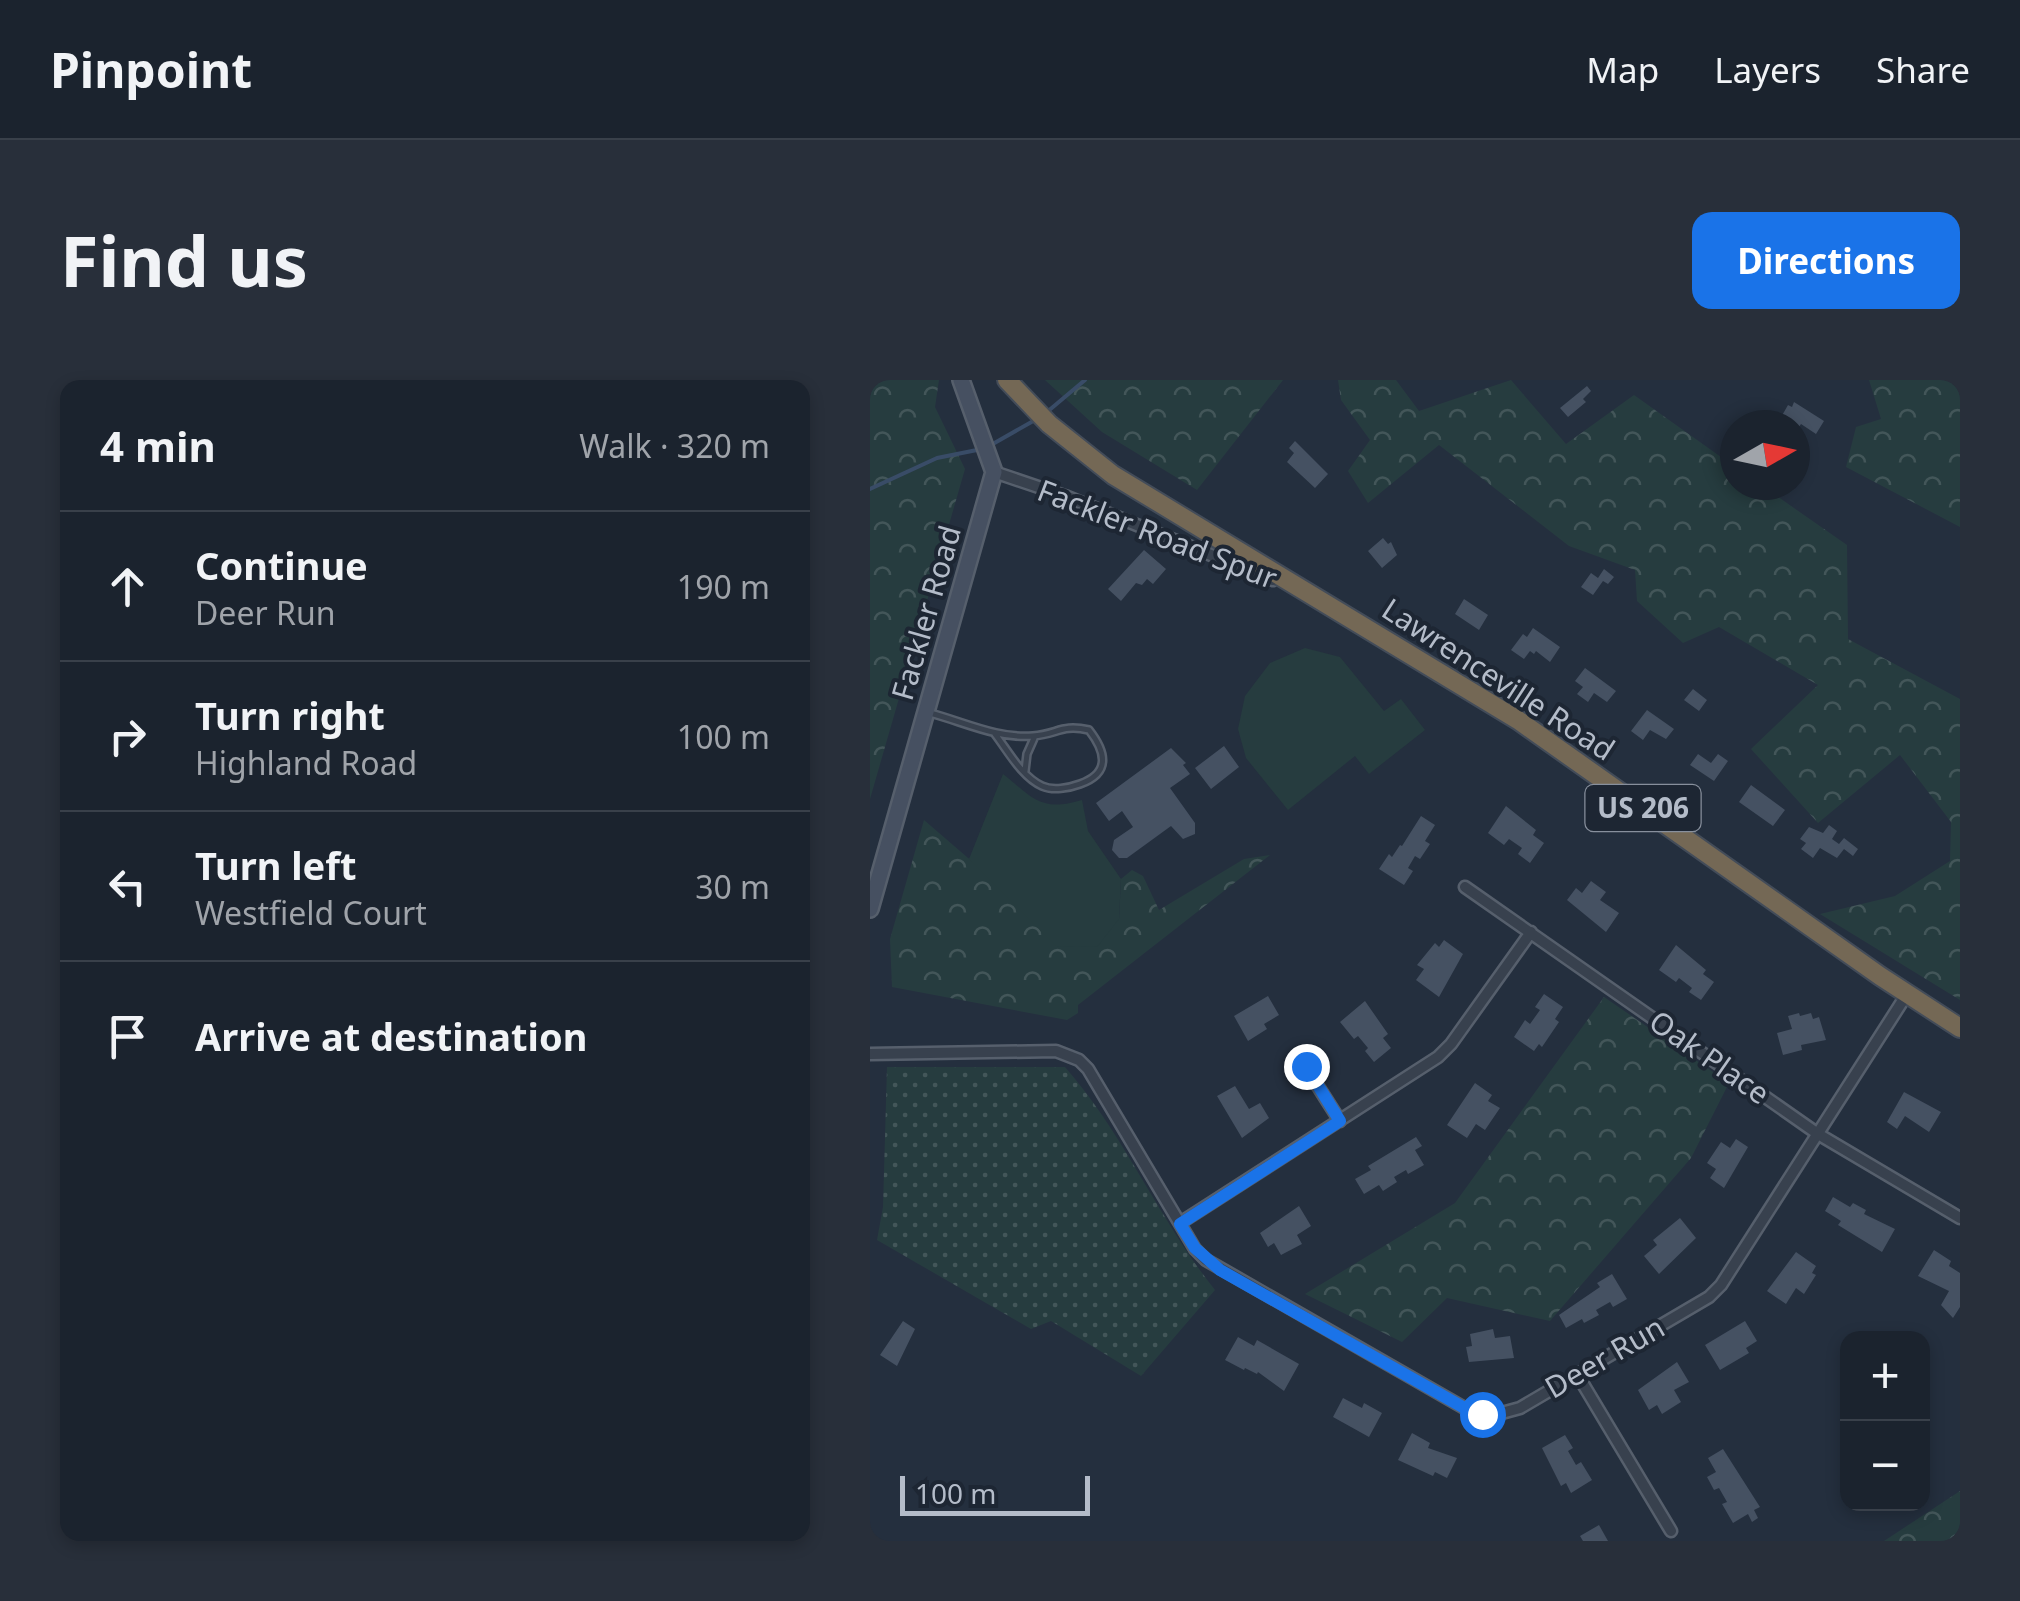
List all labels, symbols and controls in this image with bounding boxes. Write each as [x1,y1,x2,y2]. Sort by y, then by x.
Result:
text: Pinpoint [50,37,252,102]
text: Map [1586,46,1659,93]
text: Layers [1714,46,1821,93]
text: Share [1876,46,1970,93]
text: Find us [60,212,308,308]
button: Directions [1692,212,1960,309]
north arrow [1720,410,1810,500]
text: 4 min [100,417,216,474]
text: Walk · 320 m [579,424,770,467]
street label: Fackler Road Spur [1032,469,1283,598]
street label: Fackler Road [881,521,970,705]
text: Continue [195,539,368,591]
icon: ahead [100,559,155,614]
text: 190 m [677,565,770,608]
street label: Lawrenceville Road [1375,588,1623,769]
text: Deer Run [195,591,335,634]
text: Turn right [195,689,385,741]
icon: right [100,709,155,764]
text: 100 m [677,715,770,758]
text: Highland Road [195,741,417,784]
road number: US 206 [1586,785,1700,831]
text: Turn left [195,839,357,891]
icon: left [100,859,155,914]
text: 30 m [695,865,770,908]
text: Westfield Court [195,891,427,934]
street label: Oak Place [1642,1000,1778,1113]
icon: arrive [100,1009,155,1064]
text: Arrive at destination [195,1010,587,1062]
route end [1284,1044,1330,1090]
street label: Deer Run [1537,1306,1672,1407]
map controls [1840,1331,1930,1511]
button: + [1840,1331,1930,1421]
route start [1460,1392,1506,1438]
button: − [1840,1421,1930,1511]
scale bar [900,1471,1090,1516]
text: 100 m [915,1474,997,1512]

